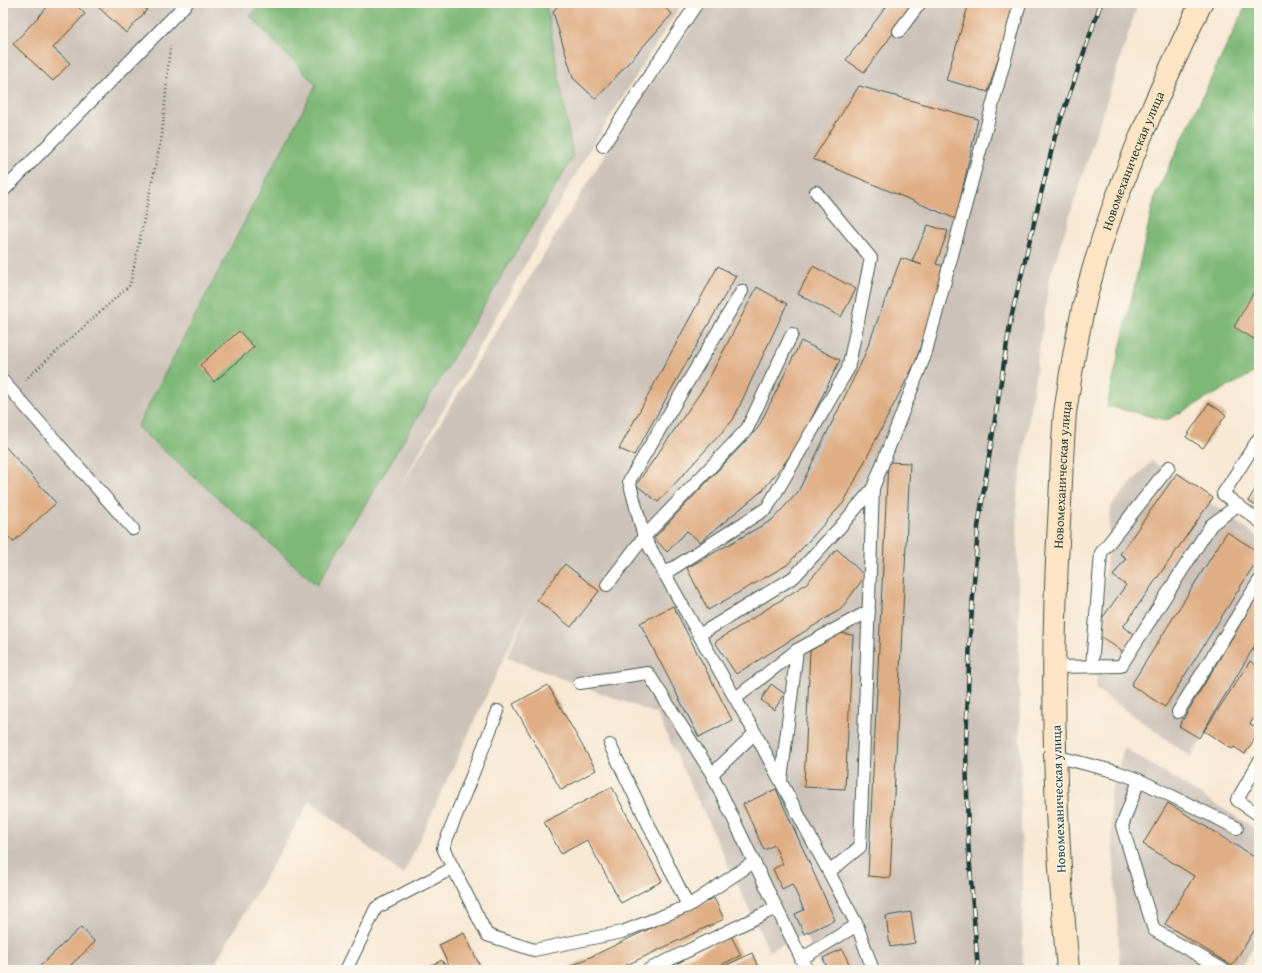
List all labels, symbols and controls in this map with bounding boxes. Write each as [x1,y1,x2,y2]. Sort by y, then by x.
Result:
street label: Новомеханическая улица [1097,87,1170,233]
street label: Новомеханическая улица [1049,398,1077,549]
street label: Новомеханическая улица [1046,724,1071,873]

